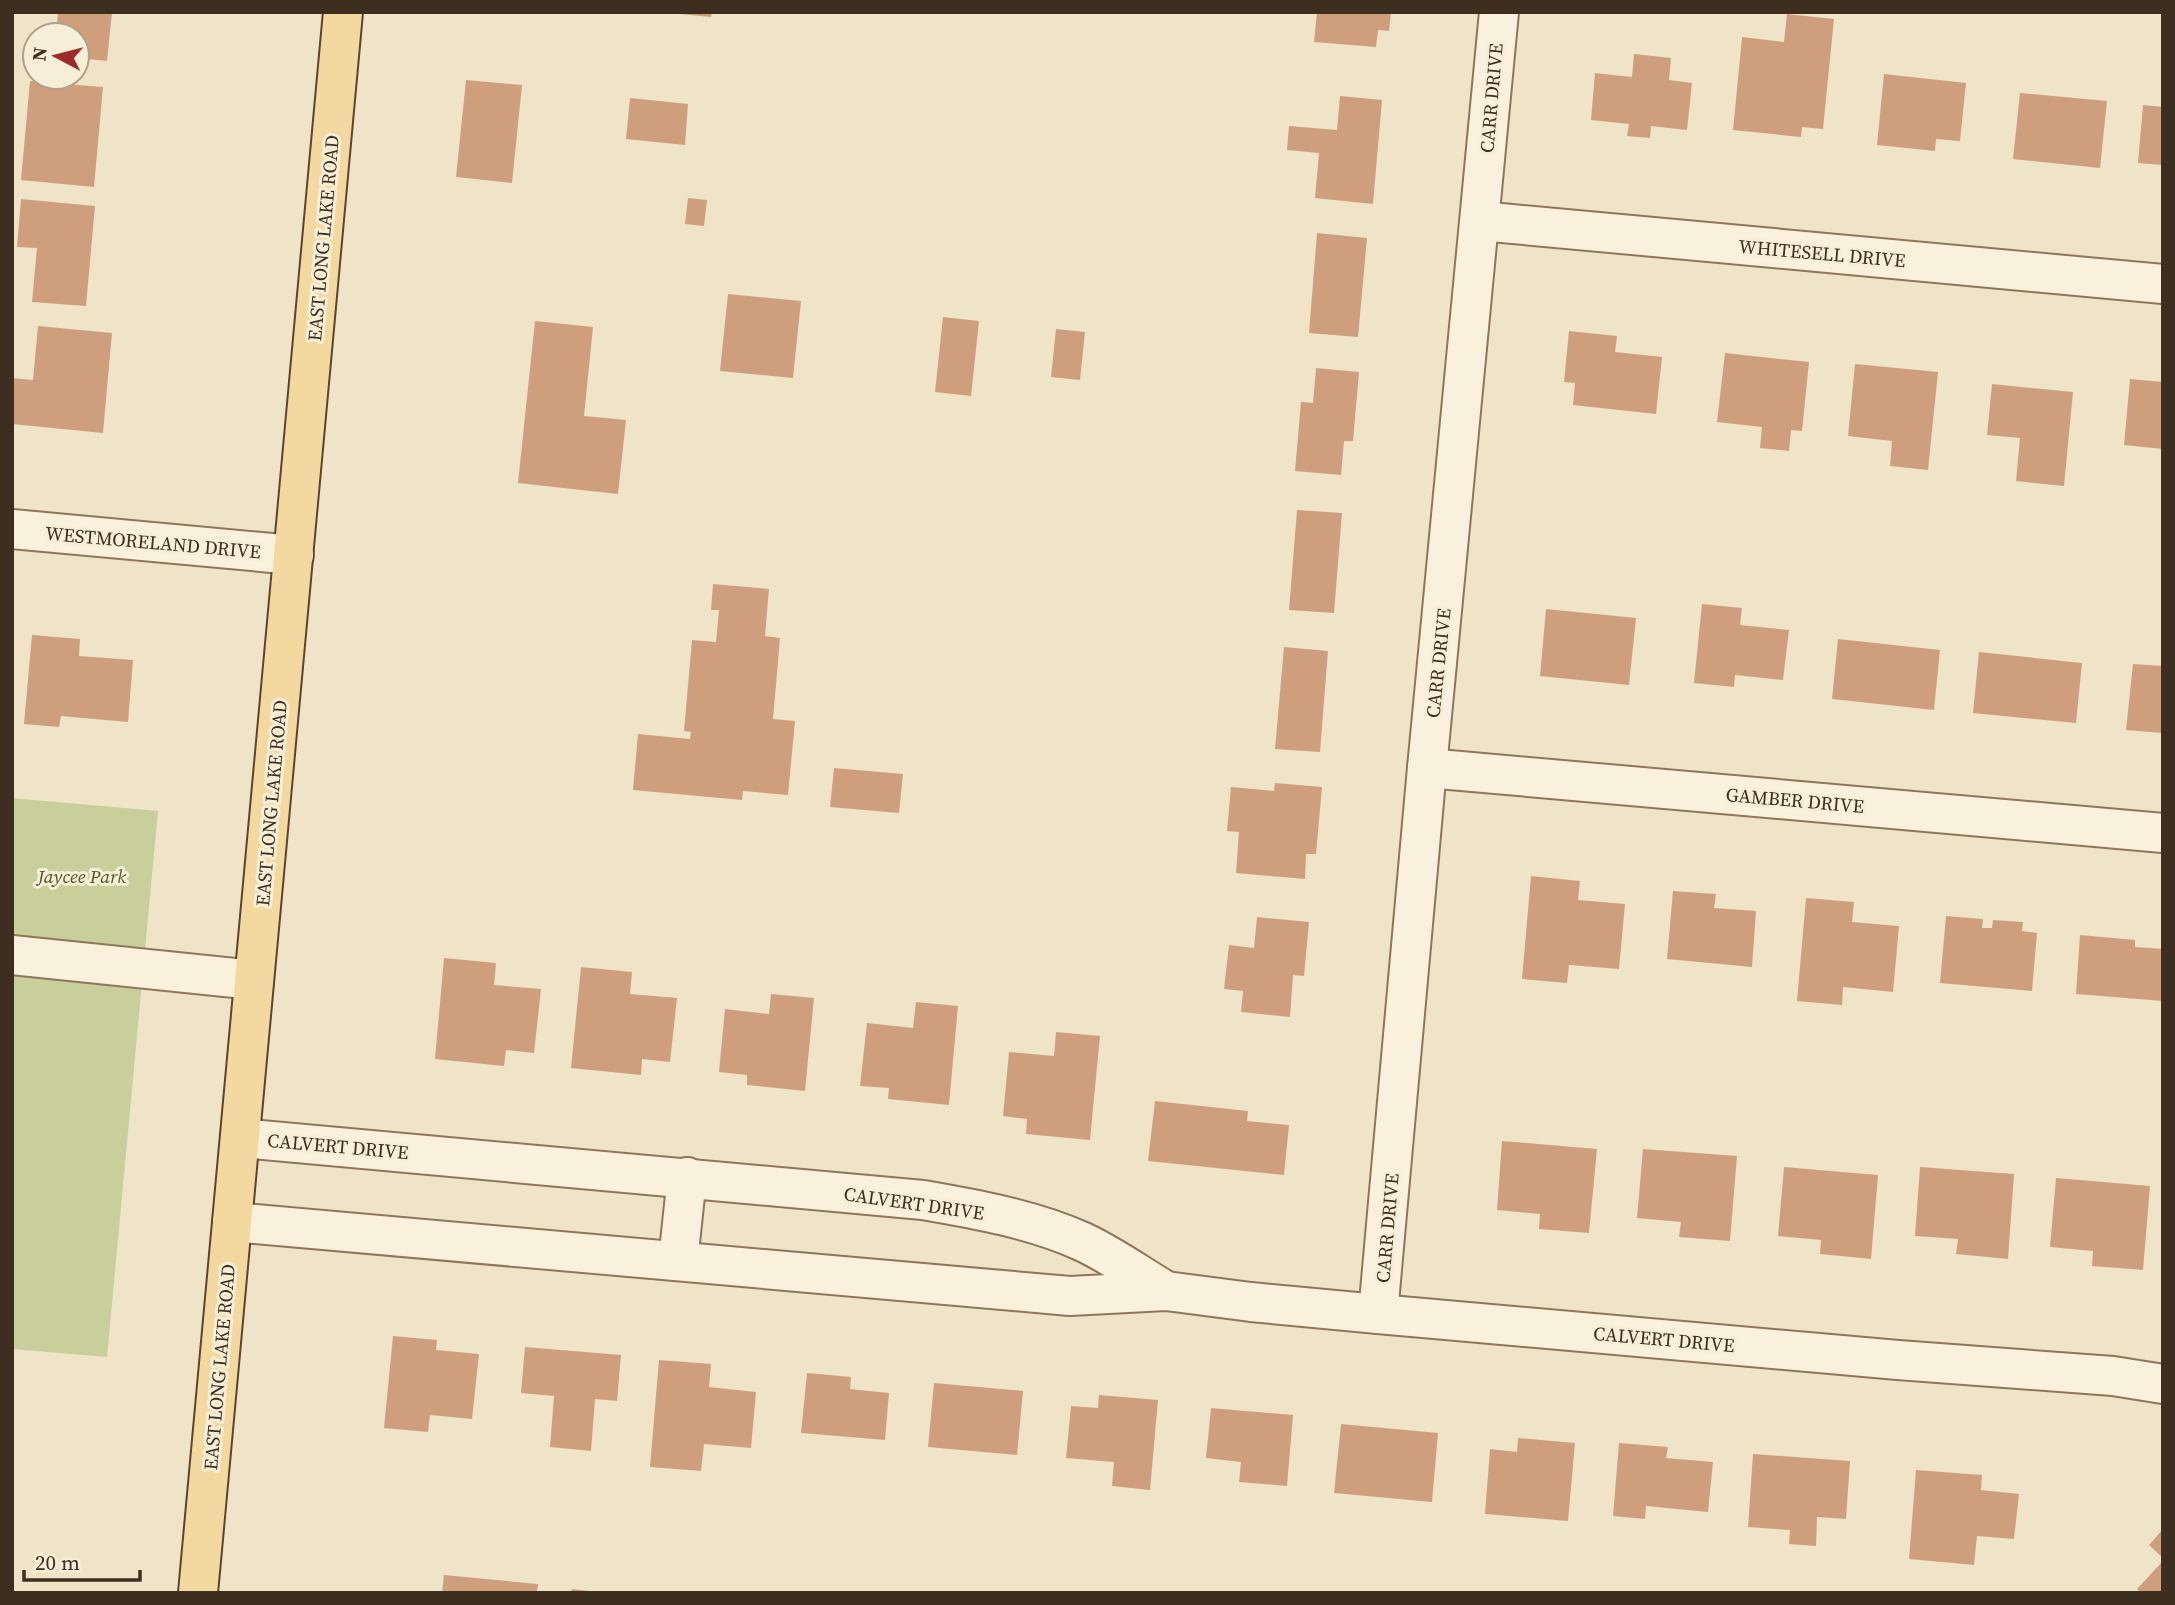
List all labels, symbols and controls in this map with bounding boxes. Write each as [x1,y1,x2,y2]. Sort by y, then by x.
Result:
north arrow [21,21,91,91]
street label: CARR DRIVE [1473,42,1509,154]
text: N [25,45,53,62]
street label: EAST LONG LAKE ROAD [301,134,345,342]
street label: WHITESELL DRIVE [1737,233,1907,273]
street label: WESTMORELAND DRIVE [44,520,262,564]
street label: CARR DRIVE [1419,607,1457,719]
street label: EAST LONG LAKE ROAD [249,699,293,907]
street label: GAMBER DRIVE [1725,781,1865,819]
park label: Jaycee Park [35,863,126,889]
street label: CALVERT DRIVE [266,1127,410,1165]
street label: CARR DRIVE [1369,1172,1405,1284]
street label: CALVERT DRIVE [842,1180,986,1226]
street label: EAST LONG LAKE ROAD [197,1263,241,1471]
street label: CALVERT DRIVE [1592,1320,1736,1358]
scale bar [24,1538,140,1582]
text: 20 m [35,1548,80,1577]

